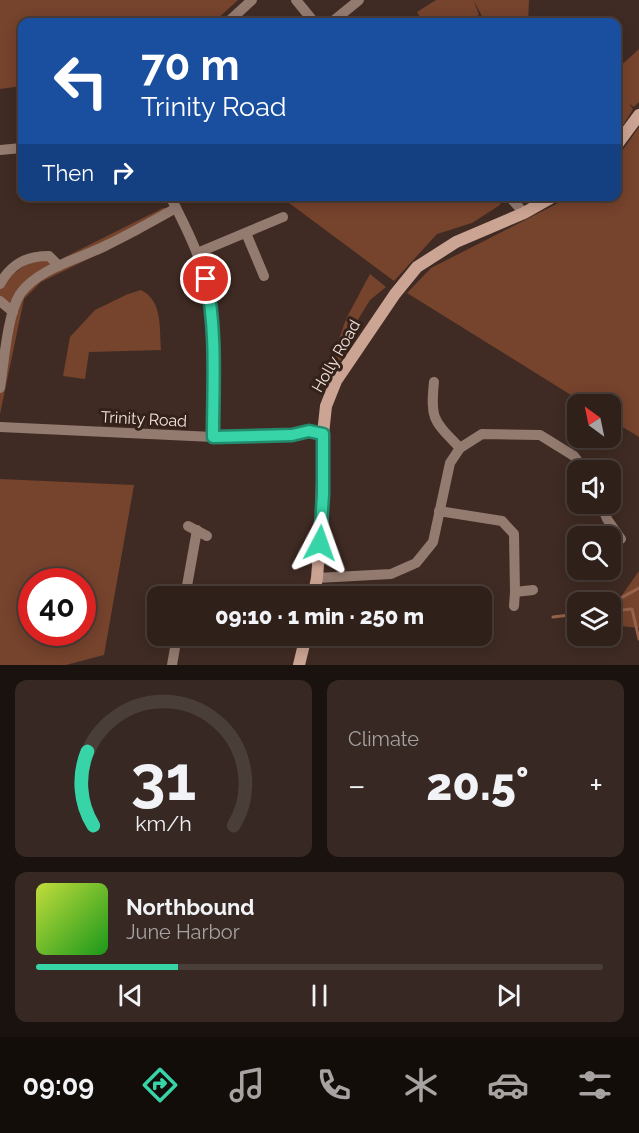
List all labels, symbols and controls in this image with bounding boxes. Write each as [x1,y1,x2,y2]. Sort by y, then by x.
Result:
text: 70 m [141,41,240,90]
icon: left [42,42,120,120]
text: Trinity Road [141,91,287,122]
icon: right [106,156,139,189]
text: Then [42,160,94,186]
pin [180,253,231,304]
icon: arrive [189,262,222,295]
street label: Holly Road [308,316,364,396]
north arrow [567,394,621,448]
map controls [567,394,621,646]
street label: Trinity Road [100,407,188,431]
button: sound [567,460,621,514]
position arrow [288,511,352,575]
button: search [567,526,621,580]
speed limit sign: 40 [18,568,96,646]
button: layers [567,592,621,646]
text: 09:10 · 1 min · 250 m [215,603,424,629]
text: Climate [348,727,419,751]
text: 31 [131,741,196,815]
text: 20.5° [426,758,529,811]
text: − [348,766,366,805]
text: + [589,766,603,805]
text: km/h [135,811,192,836]
text: Northbound [126,894,255,920]
text: June Harbor [126,920,240,944]
icon: previous [114,979,147,1012]
icon: pause [303,979,336,1012]
icon: next [492,979,525,1012]
icon: directions [139,1064,181,1106]
icon: music [226,1064,268,1106]
icon: phone [313,1064,355,1106]
icon: climate [400,1064,442,1106]
icon: car [487,1064,529,1106]
icon: filters [574,1064,616,1106]
text: 09:09 [23,1070,94,1101]

